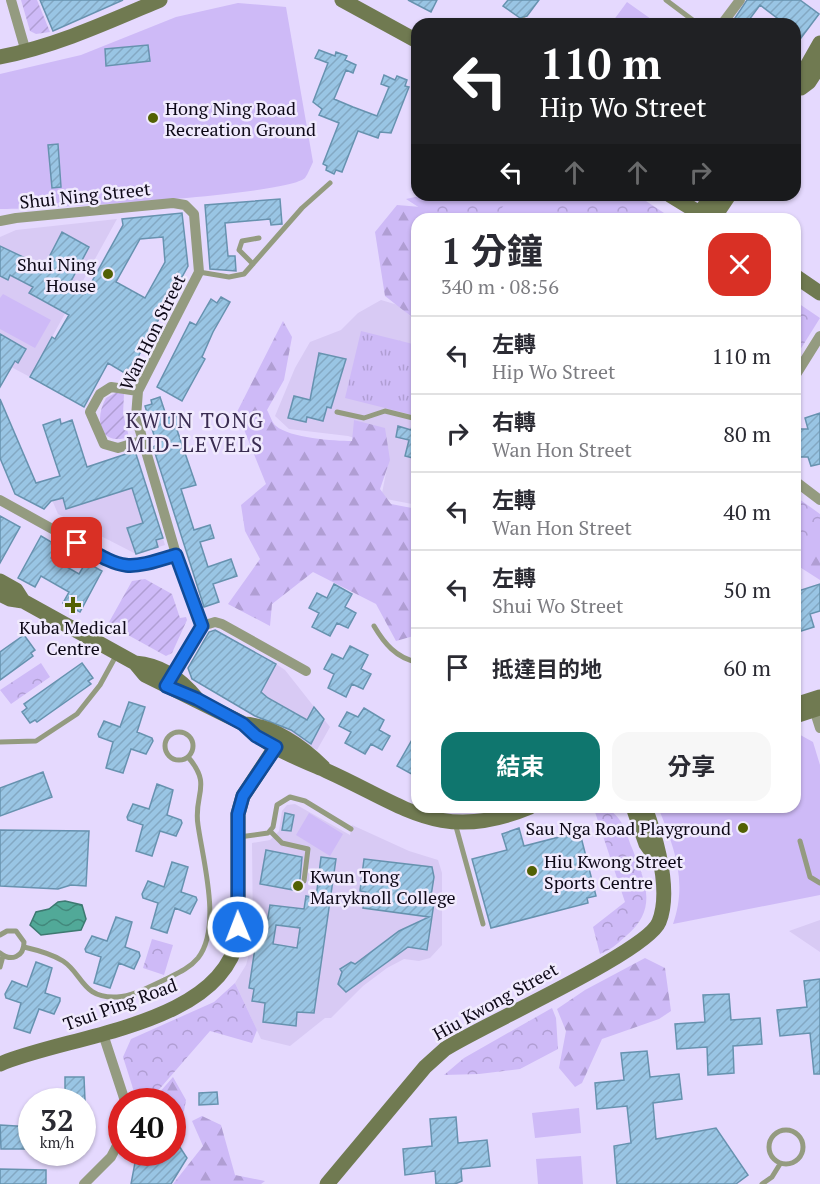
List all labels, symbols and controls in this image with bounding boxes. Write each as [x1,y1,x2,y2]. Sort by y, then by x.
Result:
text: 110 m [540,35,661,91]
icon: left [441,42,519,120]
text: Hip Wo Street [540,89,707,125]
place label: Hong Ning Road Recreation Ground [165,96,316,141]
marker: Hong Ning Road Recreation Ground [146,111,160,125]
icon: left [495,156,528,189]
icon: ahead [558,156,591,189]
icon: ahead [621,156,654,189]
icon: right [684,156,717,189]
street label: Shui Ning Street [18,176,152,214]
text: 1 分鐘 [441,227,543,274]
button: close [708,233,771,296]
place label: Shui Ning House [17,252,97,297]
marker: Shui Ning House [101,267,115,281]
street label: Wan Hon Street [114,270,191,394]
text: 340 m · 08:56 [441,273,559,300]
text: 左轉 [492,329,536,358]
icon: left [441,339,474,372]
text: 110 m [711,341,771,370]
text: Hip Wo Street [492,358,615,385]
district label: KWUN TONG MID-LEVELS [125,406,265,458]
text: 右轉 [492,407,536,436]
icon: right [441,417,474,450]
text: 80 m [723,419,771,448]
text: Wan Hon Street [492,436,632,463]
text: 左轉 [492,485,536,514]
icon: left [441,495,474,528]
text: 40 m [723,497,771,526]
text: Wan Hon Street [492,514,632,541]
pin [51,517,102,568]
icon: arrive [60,526,93,559]
text: 左轉 [492,563,536,592]
icon: left [441,573,474,606]
text: 50 m [723,575,771,604]
text: Shui Wo Street [492,592,623,619]
marker: Kuba Medical Centre [64,596,82,614]
place label: Kuba Medical Centre [19,615,127,660]
icon: arrive [441,651,474,684]
text: 60 m [723,653,771,682]
text: 抵達目的地 [492,654,602,683]
button: 結束 [441,732,600,801]
button: 分享 [612,732,771,801]
place label: Sau Nga Road Playground [526,816,731,840]
marker: Sau Nga Road Playground [736,821,750,835]
place label: Hiu Kwong Street Sports Centre [544,849,684,894]
place label: Kwun Tong Maryknoll College [310,864,456,909]
marker: Hiu Kwong Street Sports Centre [525,864,539,878]
marker: Kwun Tong Maryknoll College [291,879,305,893]
position arrow [206,895,270,959]
street label: Hiu Kwong Street [428,957,562,1045]
street label: Tsui Ping Road [60,972,180,1036]
speed limit sign: 40 [108,1088,186,1166]
text: 32 [40,1100,74,1140]
text: km/h [40,1132,74,1152]

